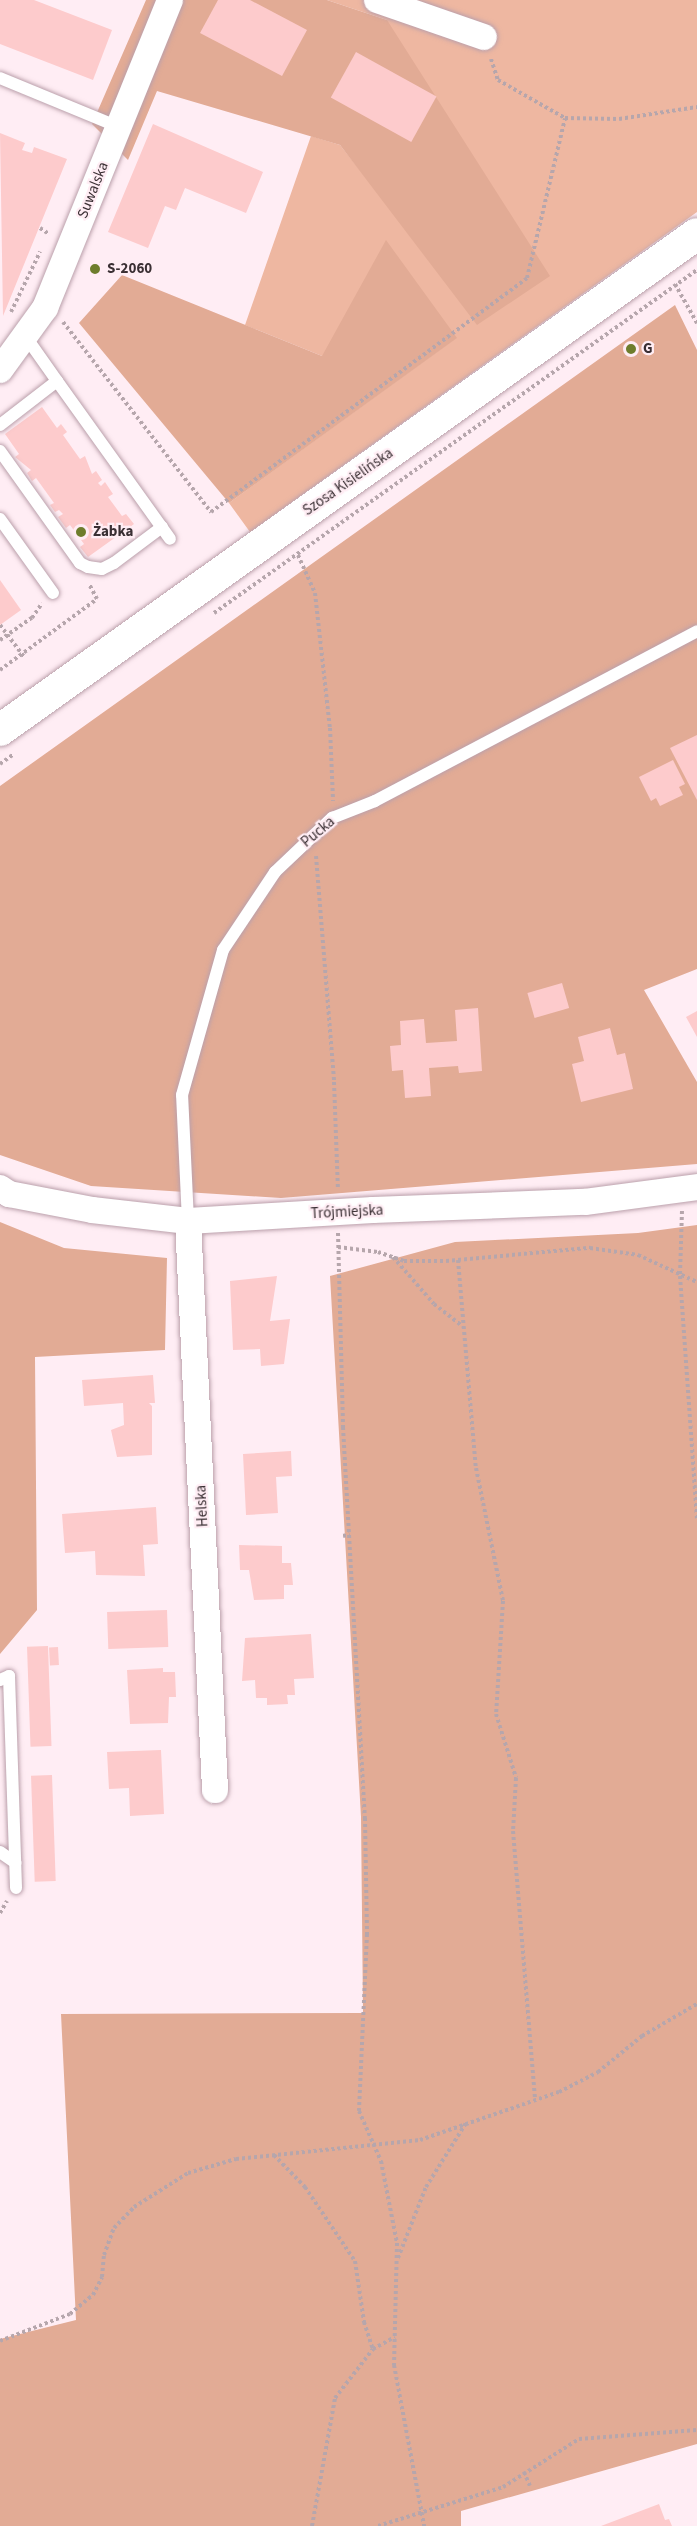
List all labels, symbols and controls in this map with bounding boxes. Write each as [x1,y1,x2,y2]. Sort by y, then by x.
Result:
street label: Suwalska [74,159,112,221]
place label: S-2060 [107,260,152,278]
marker: S-2060 [88,262,102,276]
place label: G [643,340,653,358]
marker: G [624,342,638,356]
street label: Szosa Kisielińska [300,444,396,520]
place label: Żabka [93,523,133,541]
marker: Żabka [74,525,88,539]
street label: Pucka [298,813,338,851]
street label: Trójmiejska [310,1201,384,1223]
street label: Helska [192,1484,212,1528]

